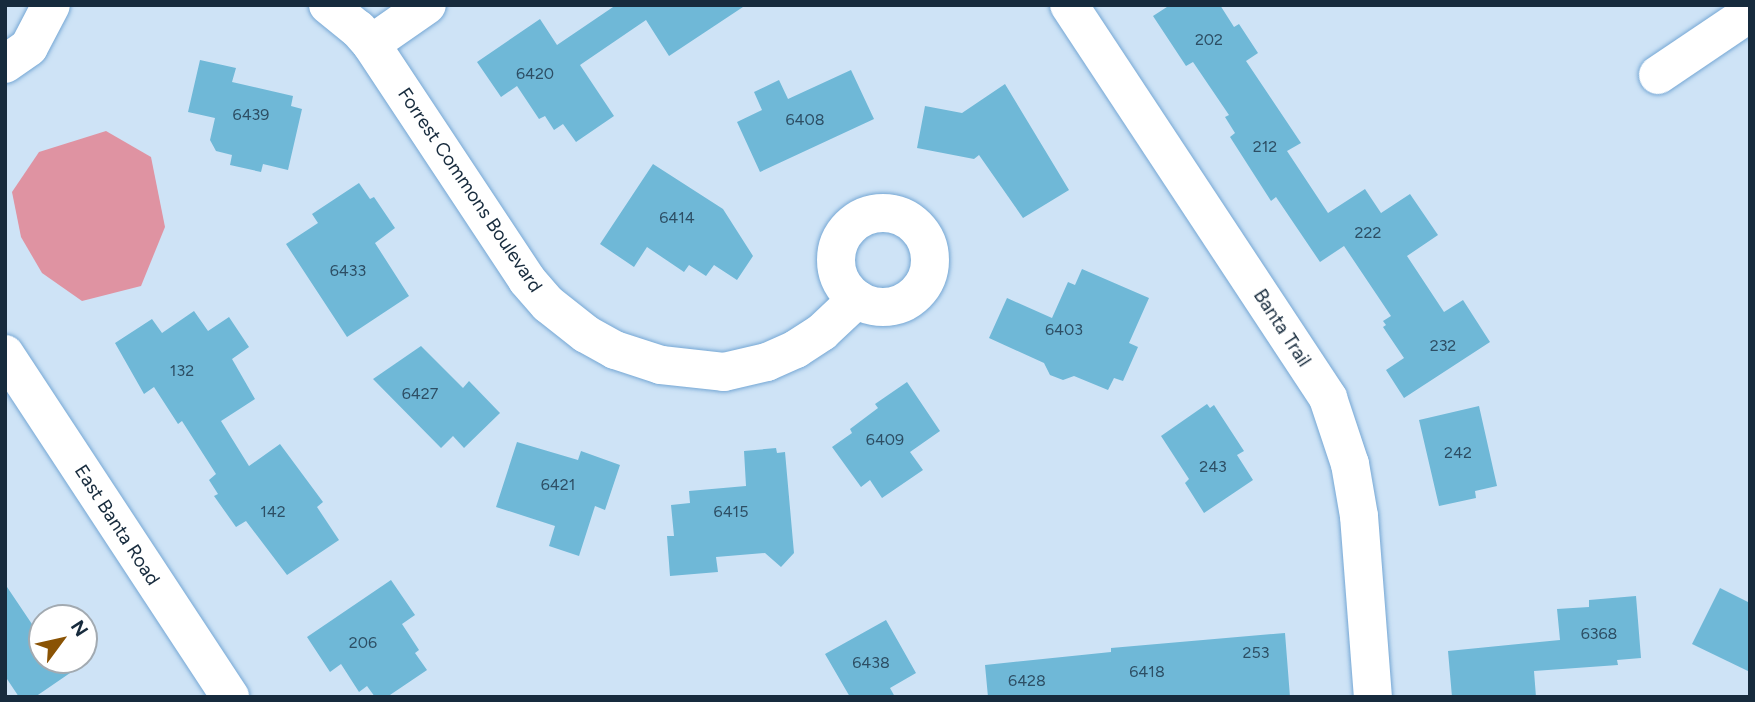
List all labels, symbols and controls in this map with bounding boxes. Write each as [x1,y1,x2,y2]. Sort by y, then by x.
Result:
house number: 202 [1195,30,1223,50]
house number: 6420 [516,64,554,84]
street label: Forrest Commons Boulevard [393,83,547,297]
house number: 6439 [233,105,269,125]
house number: 6408 [785,110,825,130]
house number: 212 [1253,137,1277,157]
house number: 6414 [659,208,695,228]
house number: 222 [1355,223,1381,243]
house number: 6433 [330,261,366,281]
street label: Banta Trail [1249,285,1315,371]
house number: 6403 [1045,320,1083,340]
house number: 232 [1430,336,1456,356]
house number: 132 [170,361,194,381]
house number: 6427 [402,384,438,404]
house number: 6409 [866,430,904,450]
house number: 242 [1444,443,1472,463]
house number: 243 [1199,457,1227,477]
street label: East Banta Road [70,461,164,589]
house number: 6421 [541,475,575,495]
house number: 142 [260,502,286,522]
house number: 6415 [714,502,748,522]
north arrow [28,604,98,674]
text: N [66,616,93,641]
house number: 6368 [1581,624,1617,644]
house number: 206 [349,633,377,653]
house number: 253 [1243,643,1269,663]
house number: 6438 [852,653,890,673]
house number: 6418 [1129,662,1165,682]
house number: 6428 [1008,671,1046,691]

